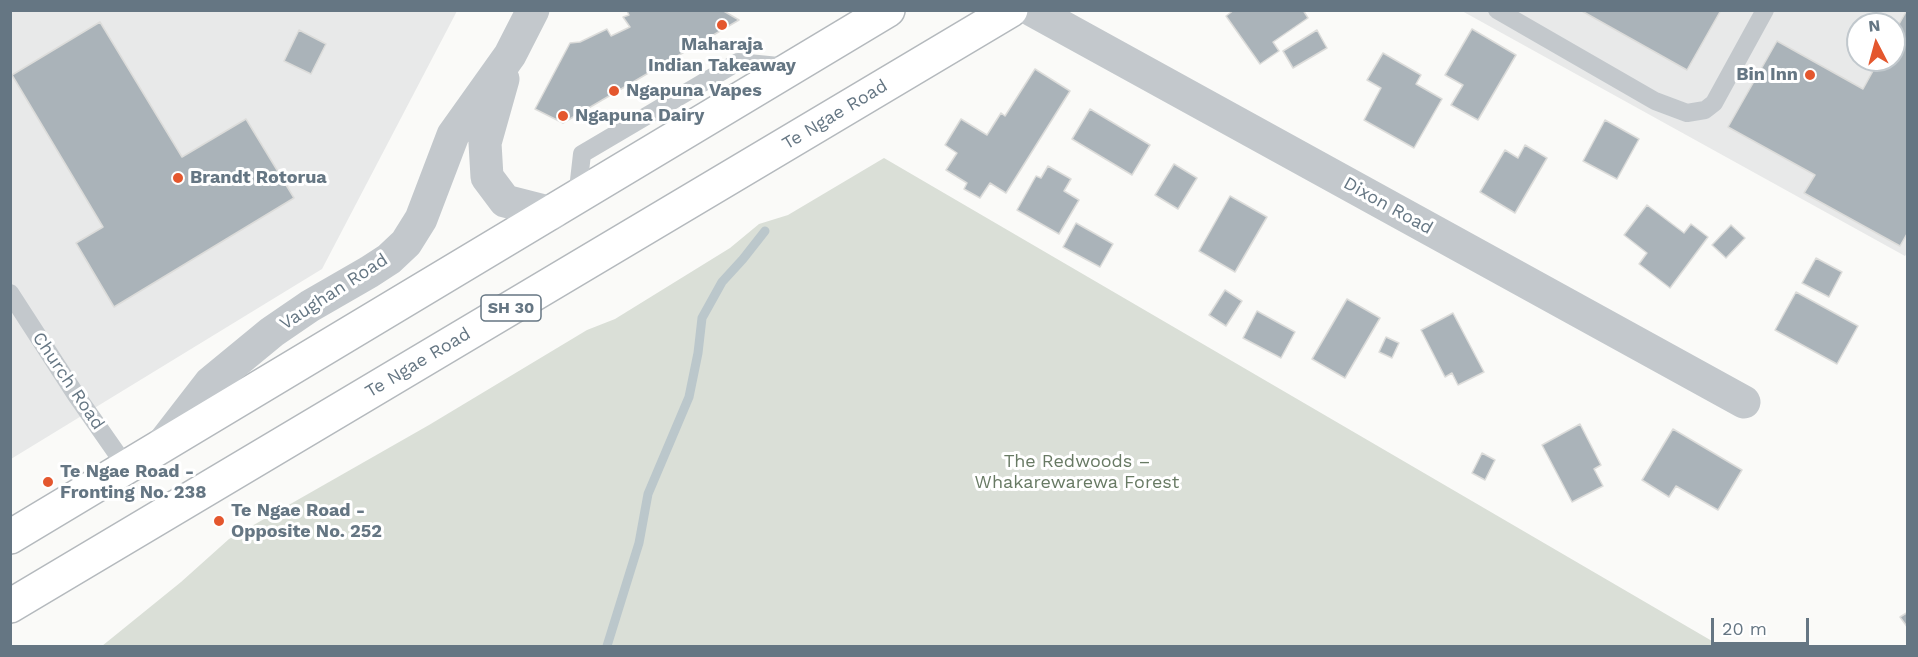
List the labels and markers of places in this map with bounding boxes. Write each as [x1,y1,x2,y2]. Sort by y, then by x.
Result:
marker: Maharaja Indian Takeaway [715,18,729,32]
place label: Maharaja Indian Takeaway [648,34,796,76]
place label: Bin Inn [1736,64,1798,86]
marker: Bin Inn [1803,68,1817,82]
place label: Ngapuna Vapes [626,80,762,102]
marker: Ngapuna Vapes [607,84,621,98]
place label: Ngapuna Dairy [575,105,704,127]
marker: Ngapuna Dairy [556,109,570,123]
place label: Brandt Rotorua [190,167,327,189]
marker: Brandt Rotorua [171,171,185,185]
place label: Te Ngae Road - Fronting No. 238 [60,461,207,504]
marker: Te Ngae Road - Fronting No. 238 [41,475,55,489]
place label: Te Ngae Road - Opposite No. 252 [231,500,382,542]
marker: Te Ngae Road - Opposite No. 252 [212,514,226,528]

